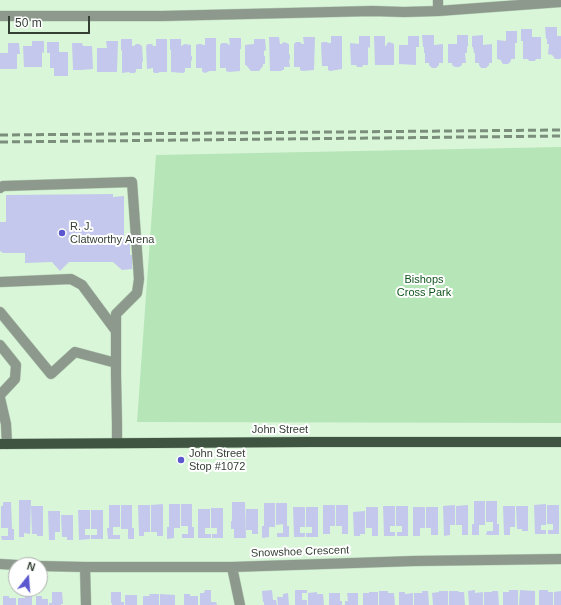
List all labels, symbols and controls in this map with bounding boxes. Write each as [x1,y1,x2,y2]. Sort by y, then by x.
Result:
scale bar [10,8,92,34]
text: 50 m [15,16,42,30]
place label: R. J. Clatworthy Arena [70,220,154,246]
marker: R. J. Clatworthy Arena [57,228,67,238]
park label: Bishops Cross Park [397,273,451,299]
street label: John Street [252,423,308,437]
place label: John Street Stop #1072 [189,447,245,473]
marker: John Street Stop #1072 [176,455,186,465]
street label: Snowshoe Crescent [251,544,349,560]
north arrow [8,557,48,597]
text: N [26,560,37,573]

